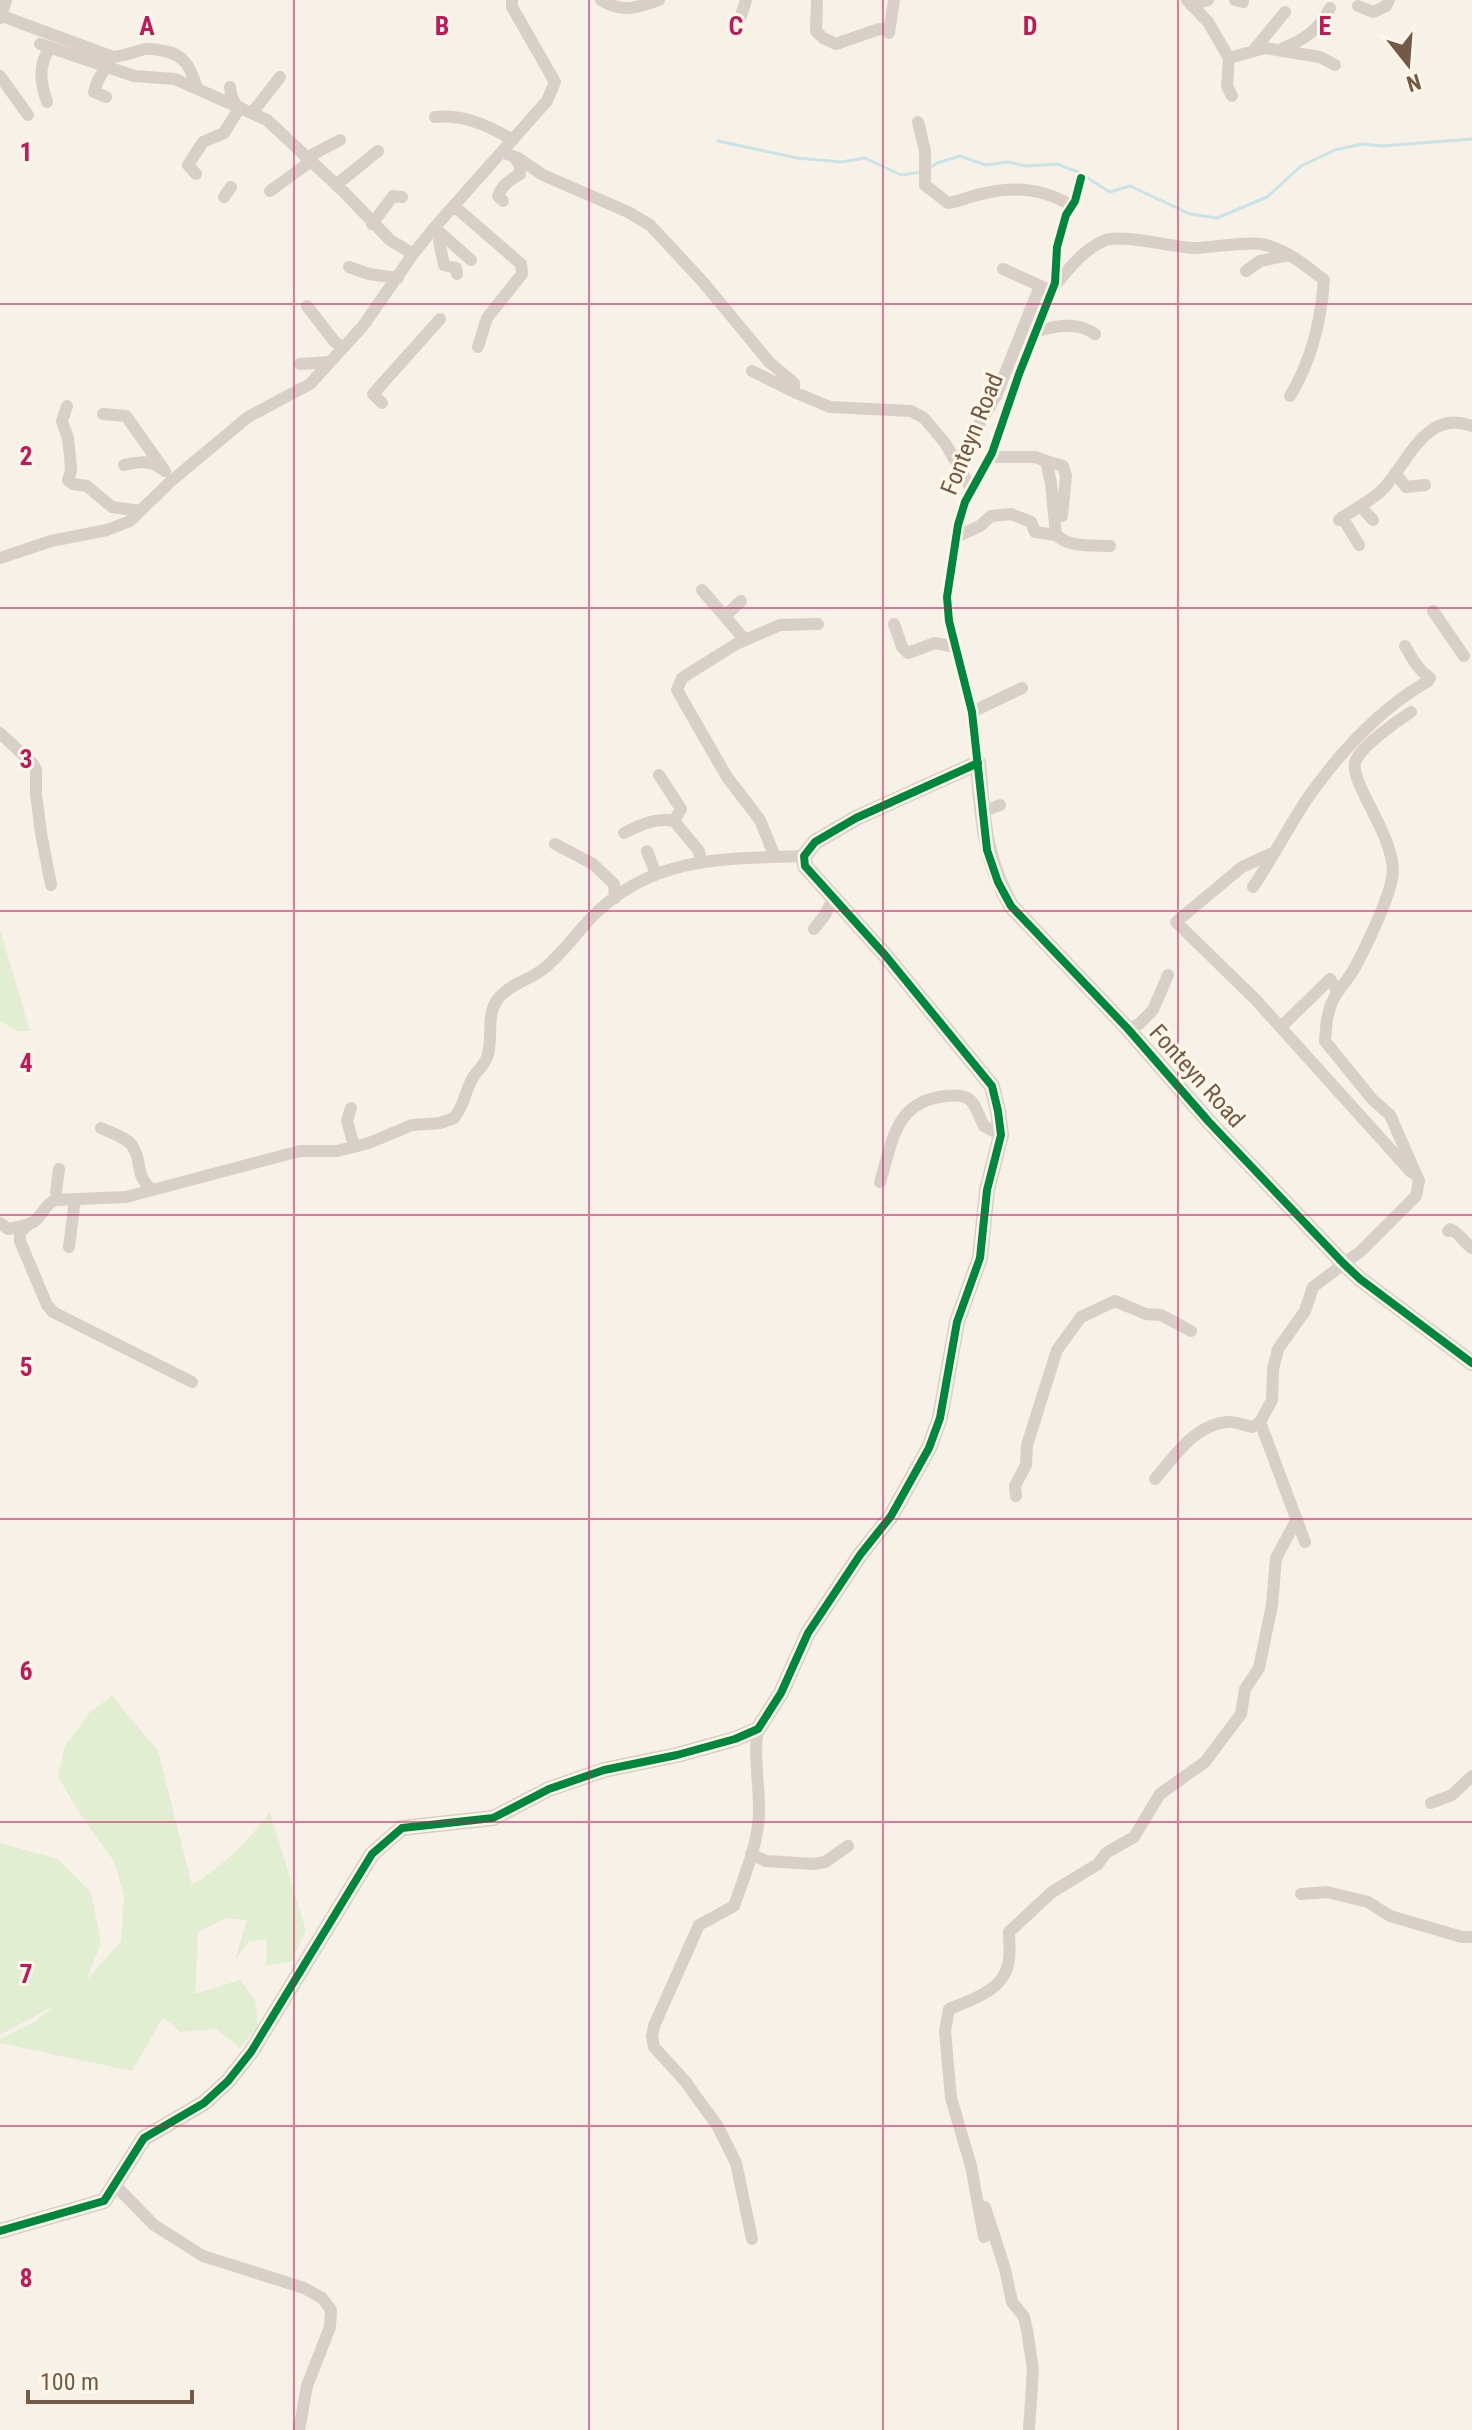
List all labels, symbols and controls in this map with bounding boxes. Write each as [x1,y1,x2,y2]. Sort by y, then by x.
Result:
text: A [139,11,155,41]
text: B [435,11,449,41]
text: C [729,11,744,41]
text: D [1023,11,1037,41]
text: E [1319,11,1332,41]
north arrow [1368,24,1448,104]
text: N [1404,69,1424,97]
text: 1 [19,137,33,167]
street label: Fonteyn Road [935,369,1009,499]
text: 2 [19,441,33,471]
text: 3 [19,744,33,774]
street label: Fonteyn Road [1144,1019,1250,1133]
text: 4 [19,1048,33,1078]
text: 5 [19,1352,33,1382]
text: 6 [19,1656,33,1686]
text: 7 [19,1959,33,1989]
text: 8 [19,2263,33,2293]
scale bar [28,2354,192,2404]
text: 100 m [40,2368,99,2396]

